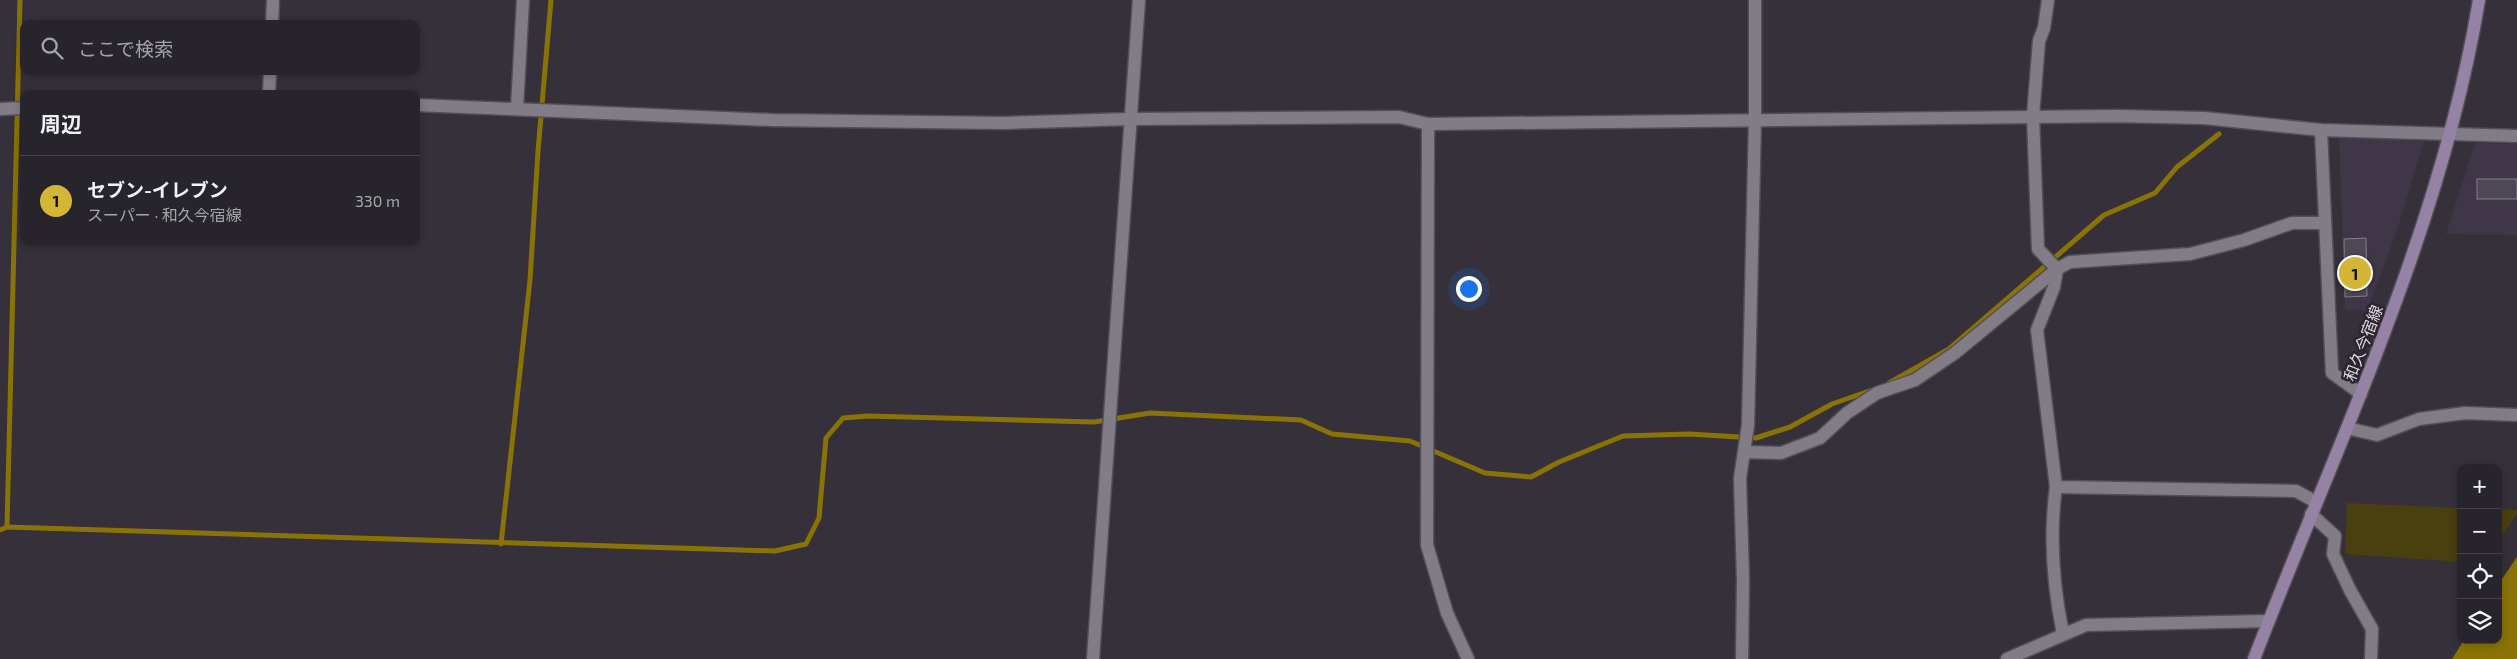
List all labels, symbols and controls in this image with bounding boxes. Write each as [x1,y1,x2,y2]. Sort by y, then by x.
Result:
search box [20,20,420,75]
icon: search [38,34,66,62]
text: ここで検索 [78,37,173,60]
text: 周辺 [40,111,82,136]
text: セブン-イレブン [87,178,228,201]
text: 1 [53,191,59,210]
text: 330 m [355,191,400,210]
text: スーパー · 和久今宿線 [87,205,242,224]
pin: 1 [2339,254,2371,292]
your location [1456,276,1482,302]
street label: 和久今宿線 [2339,302,2386,384]
map controls [2457,464,2502,644]
button: + [2457,464,2502,509]
button: − [2457,509,2502,554]
button: locate [2457,554,2502,599]
button: layers [2457,599,2502,644]

